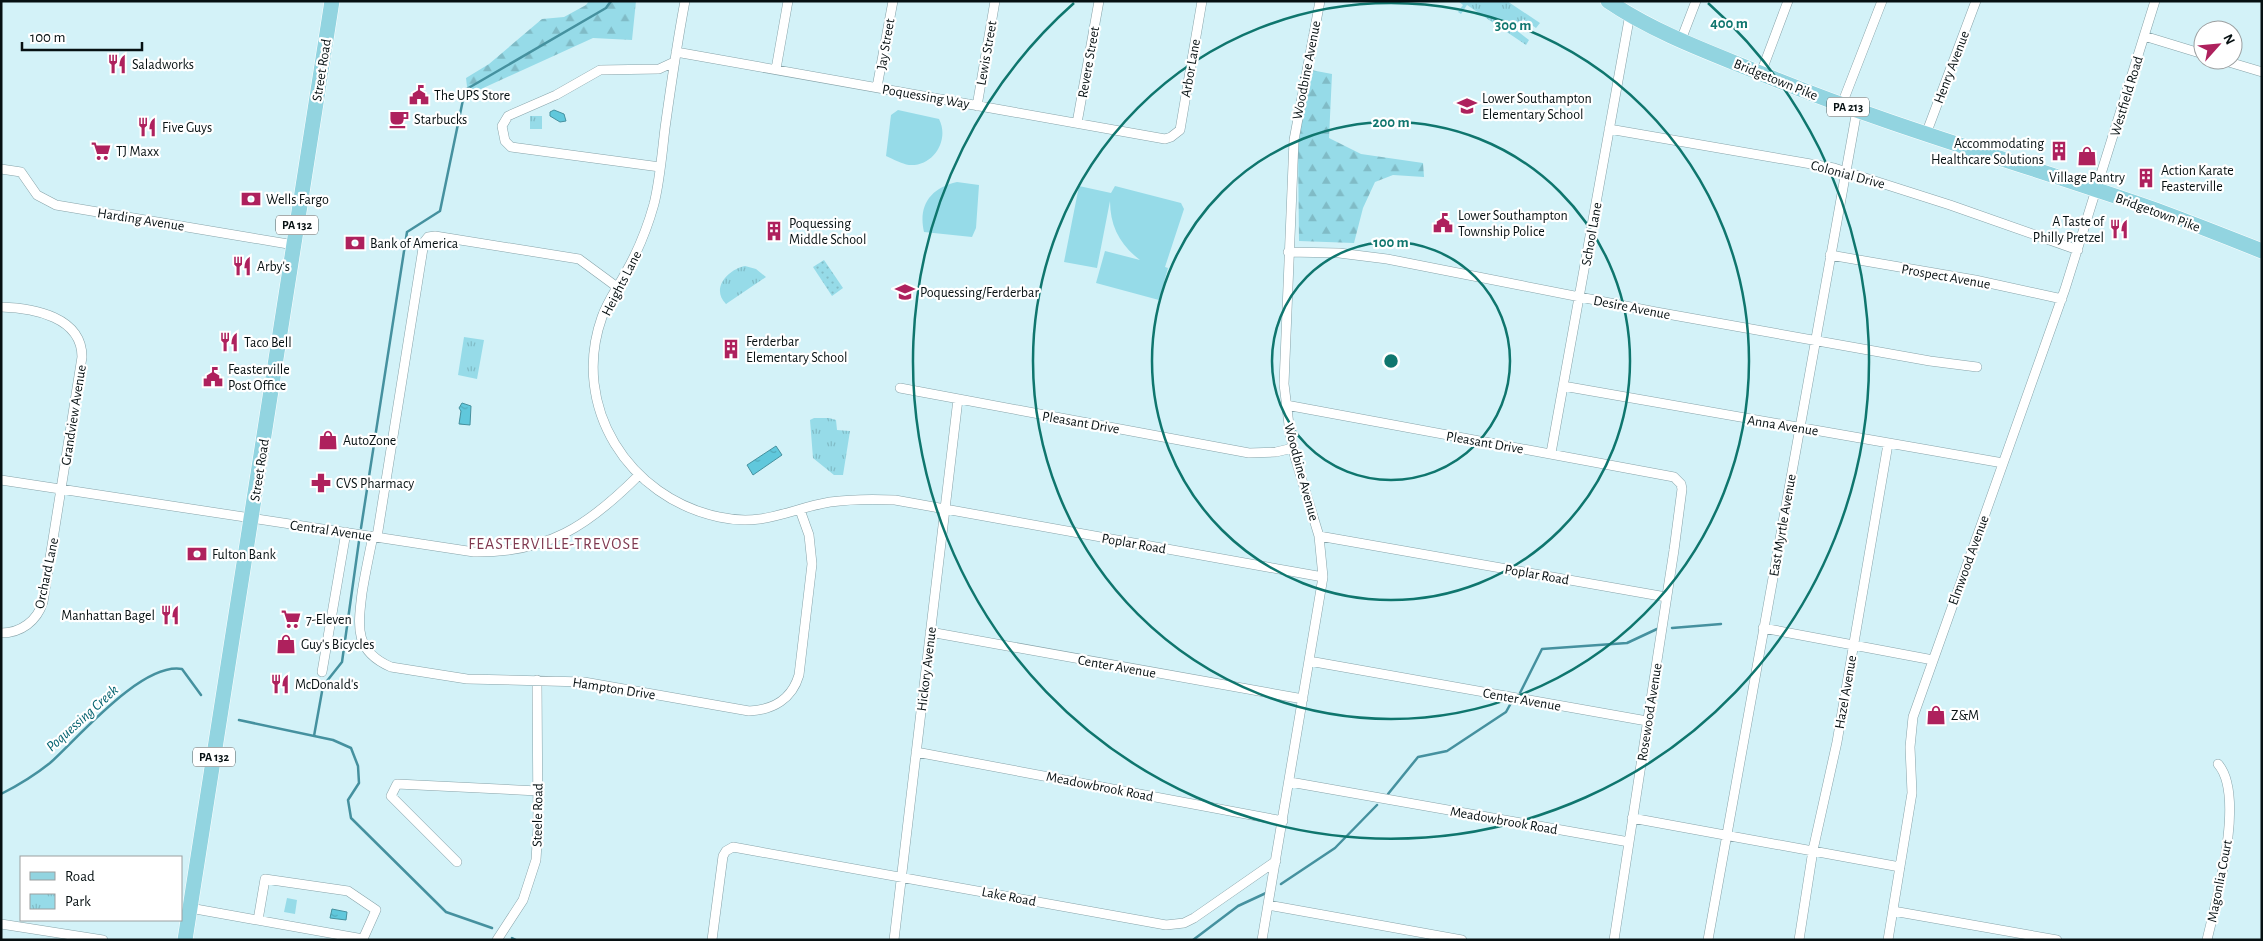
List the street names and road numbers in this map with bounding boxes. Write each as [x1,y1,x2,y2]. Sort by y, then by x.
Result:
street label: Jay Street [875,17,897,71]
street label: Lewis Street [974,19,1000,87]
street label: Woodbine Avenue [1291,20,1323,121]
street label: Revere Street [1076,25,1102,99]
street label: Henry Avenue [1932,29,1972,106]
street label: Street Road [310,38,334,102]
street label: Arbor Lane [1179,38,1203,98]
street label: Westfield Road [2108,55,2146,138]
street label: Bridgetown Pike [1732,57,1820,103]
street label: Poquessing Way [881,82,971,112]
road number: PA 213 [1827,98,1869,116]
street label: Colonial Drive [1809,158,1886,192]
street label: Bridgetown Pike [2113,191,2202,235]
street label: School Lane [1580,201,1604,267]
street label: Harding Avenue [96,206,185,234]
road number: PA 132 [276,216,318,234]
street label: Heights Lane [600,249,644,318]
street label: Prospect Avenue [1900,262,1991,292]
street label: Desire Avenue [1592,294,1672,322]
street label: Grandview Avenue [59,364,89,466]
street label: Pleasant Drive [1041,409,1121,437]
street label: Anna Avenue [1746,413,1819,439]
street label: Woodbine Avenue [1281,422,1321,523]
street label: Pleasant Drive [1445,429,1525,457]
street label: Street Road [248,438,272,502]
street label: East Myrtle Avenue [1767,473,1799,577]
street label: Elmwood Avenue [1946,514,1992,607]
street label: Central Avenue [289,518,373,544]
street label: Poplar Road [1101,531,1167,557]
street label: Orchard Lane [33,536,61,610]
street label: Poplar Road [1504,562,1570,588]
street label: Hickory Avenue [915,626,939,712]
street label: Center Avenue [1077,653,1157,681]
street label: Hazel Avenue [1833,654,1859,730]
street label: Rosewood Avenue [1635,662,1665,762]
street label: Hampton Drive [571,676,656,702]
street label: Center Avenue [1482,686,1562,714]
road number: PA 132 [193,748,235,766]
street label: Meadowbrook Road [1045,770,1155,804]
street label: Steele Road [530,783,546,847]
street label: Meadowbrook Road [1449,805,1559,837]
street label: Magonlia Court [2205,838,2235,924]
street label: Lake Road [980,885,1037,909]

